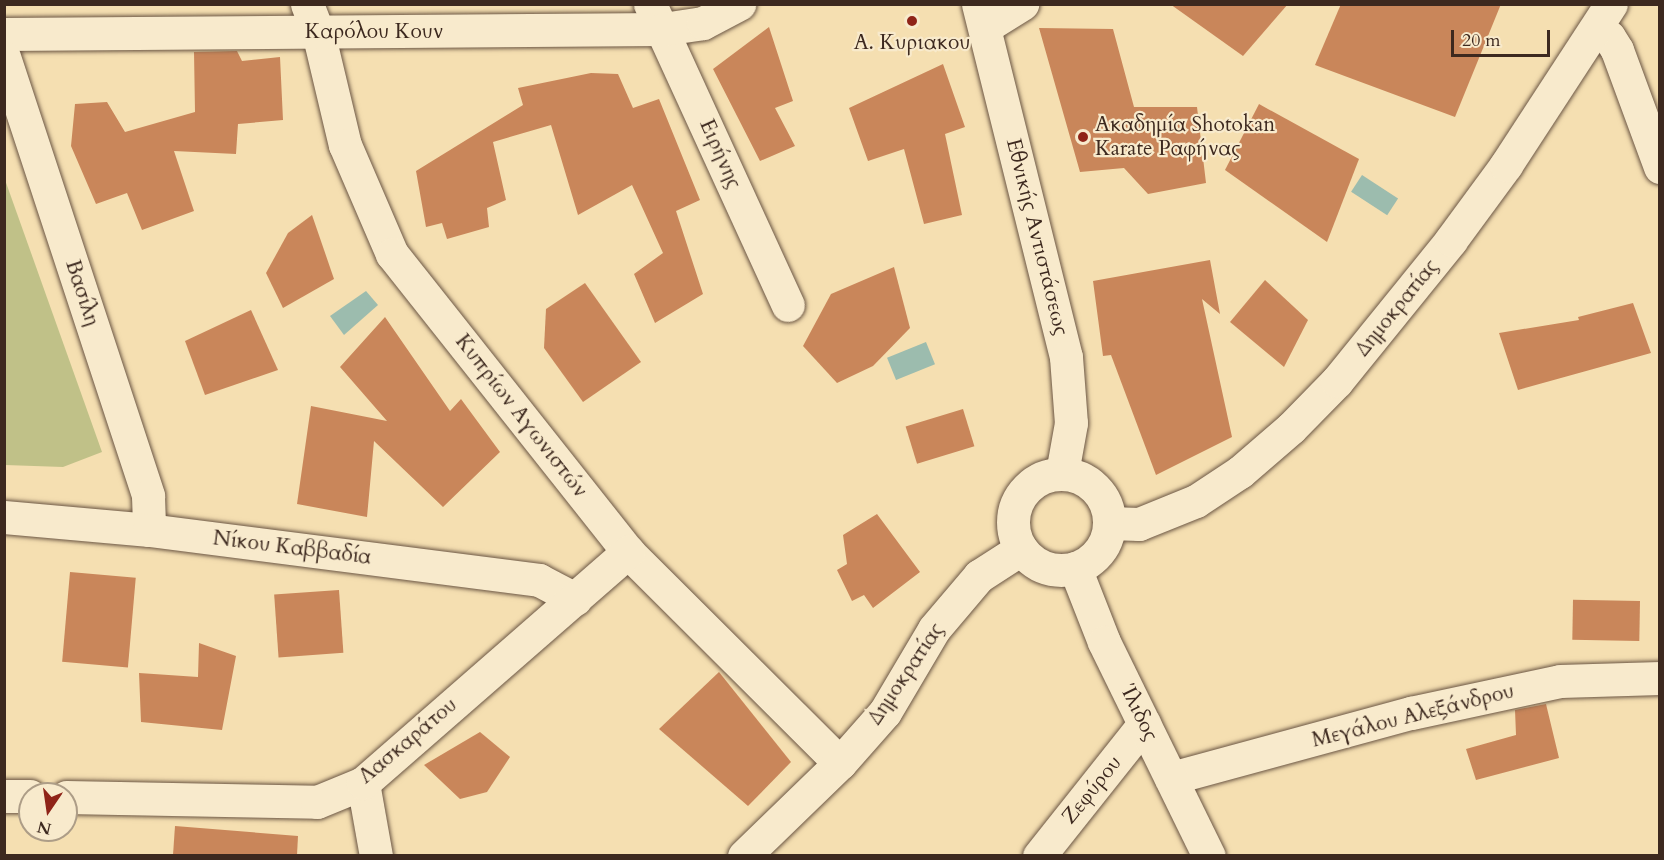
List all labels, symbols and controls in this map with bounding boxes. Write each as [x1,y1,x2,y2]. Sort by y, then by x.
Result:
marker: Α. Κυριακου [905,14,919,28]
scale bar [1454,18,1553,56]
street label: Καρόλου Κουν [305,19,443,45]
text: 20 m [1462,28,1501,53]
place label: Α. Κυριακου [854,30,970,56]
place label: Ακαδημία Shotokan Karate Ραφήνας [1095,112,1275,162]
street label: Ειρήνης [694,115,746,193]
marker: Ακαδημία Shotokan Karate Ραφήνας [1076,130,1090,144]
street label: Εθνικής Αντιστάσεως [1000,136,1074,338]
street label: Δημοκρατίας [1350,254,1444,362]
street label: Βασίλη [60,257,104,329]
street label: Κυπρίων Αγωνιστών [450,330,592,502]
street label: Νίκου Καββαδία [211,526,373,570]
street label: Δημοκρατίας [863,618,949,730]
street label: Μεγάλου Αλεξάνδρου [1309,679,1517,753]
street label: Ίλιδος [1115,681,1163,745]
street label: Λασκαράτου [354,693,462,789]
street label: Ζεφύρου [1057,751,1127,829]
north arrow [18,782,78,842]
text: N [35,815,54,840]

